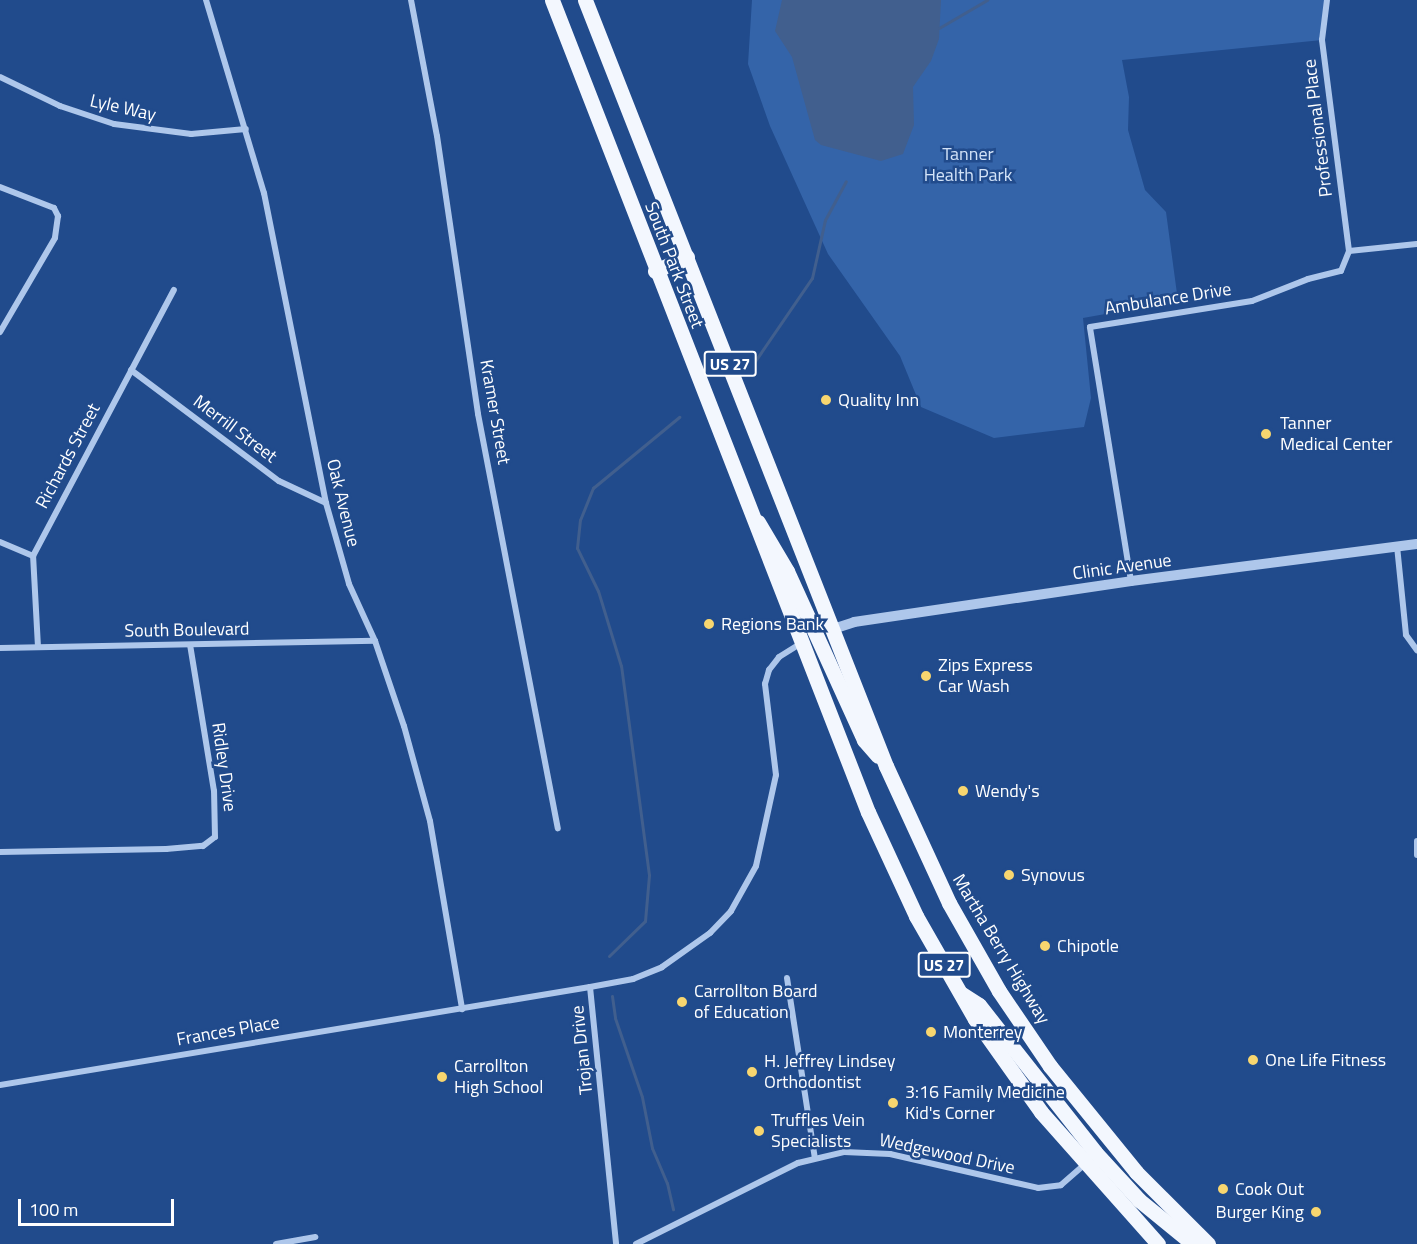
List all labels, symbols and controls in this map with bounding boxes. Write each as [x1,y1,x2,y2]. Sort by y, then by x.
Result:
street label: Professional Place [1299,58,1337,198]
street label: Lyle Way [88,90,158,126]
park label: Tanner Health Park [924,144,1012,186]
street label: South Park Street [640,199,708,331]
street label: Ambulance Drive [1103,278,1233,320]
road number: US 27 [703,351,757,377]
street label: Kramer Street [475,358,515,466]
place label: Quality Inn [838,389,919,411]
street label: Merrill Street [189,391,281,467]
marker: Quality Inn [819,393,833,407]
street label: Richards Street [31,400,105,512]
place label: Tanner Medical Center [1280,413,1393,456]
marker: Tanner Medical Center [1257,425,1275,443]
street label: Oak Avenue [322,457,364,549]
street label: Clinic Avenue [1071,549,1173,585]
place label: Regions Bank [721,613,824,635]
marker: Regions Bank [702,617,716,631]
street label: South Boulevard [124,618,250,642]
place label: Zips Express Car Wash [938,655,1033,698]
marker: Zips Express Car Wash [919,669,933,683]
street label: Ridley Drive [207,721,241,813]
place label: Wendy's [975,780,1040,802]
marker: Wendy's [956,784,970,798]
place label: Synovus [1021,864,1085,886]
marker: Synovus [1002,868,1016,882]
street label: Martha Berry Highway [948,870,1054,1028]
place label: Chipotle [1057,935,1119,957]
marker: Chipotle [1038,939,1052,953]
road number: US 27 [917,952,971,978]
place label: Carrollton Board of Education [694,981,817,1024]
marker: Carrollton Board of Education [675,995,689,1009]
street label: Trojan Drive [567,1004,597,1096]
street label: Frances Place [175,1011,281,1051]
place label: Monterrey [943,1021,1022,1043]
marker: Monterrey [924,1025,938,1039]
place label: One Life Fitness [1265,1049,1386,1071]
place label: H. Jeffrey Lindsey Orthodontist [764,1051,895,1094]
marker: One Life Fitness [1246,1053,1260,1067]
place label: Carrollton High School [454,1056,543,1098]
marker: H. Jeffrey Lindsey Orthodontist [745,1065,759,1079]
marker: Carrollton High School [435,1070,449,1084]
place label: 3:16 Family Medicine Kid's Corner [905,1082,1065,1124]
marker: 3:16 Family Medicine Kid's Corner [886,1096,900,1110]
place label: Truffles Vein Specialists [771,1110,865,1152]
marker: Truffles Vein Specialists [752,1124,766,1138]
street label: Wedgewood Drive [877,1129,1017,1179]
place label: Cook Out [1235,1178,1304,1200]
marker: Cook Out [1216,1182,1230,1196]
scale bar [21,1187,177,1225]
text: 100 m [29,1196,78,1223]
place label: Burger King [1216,1201,1304,1223]
marker: Burger King [1309,1205,1323,1219]

